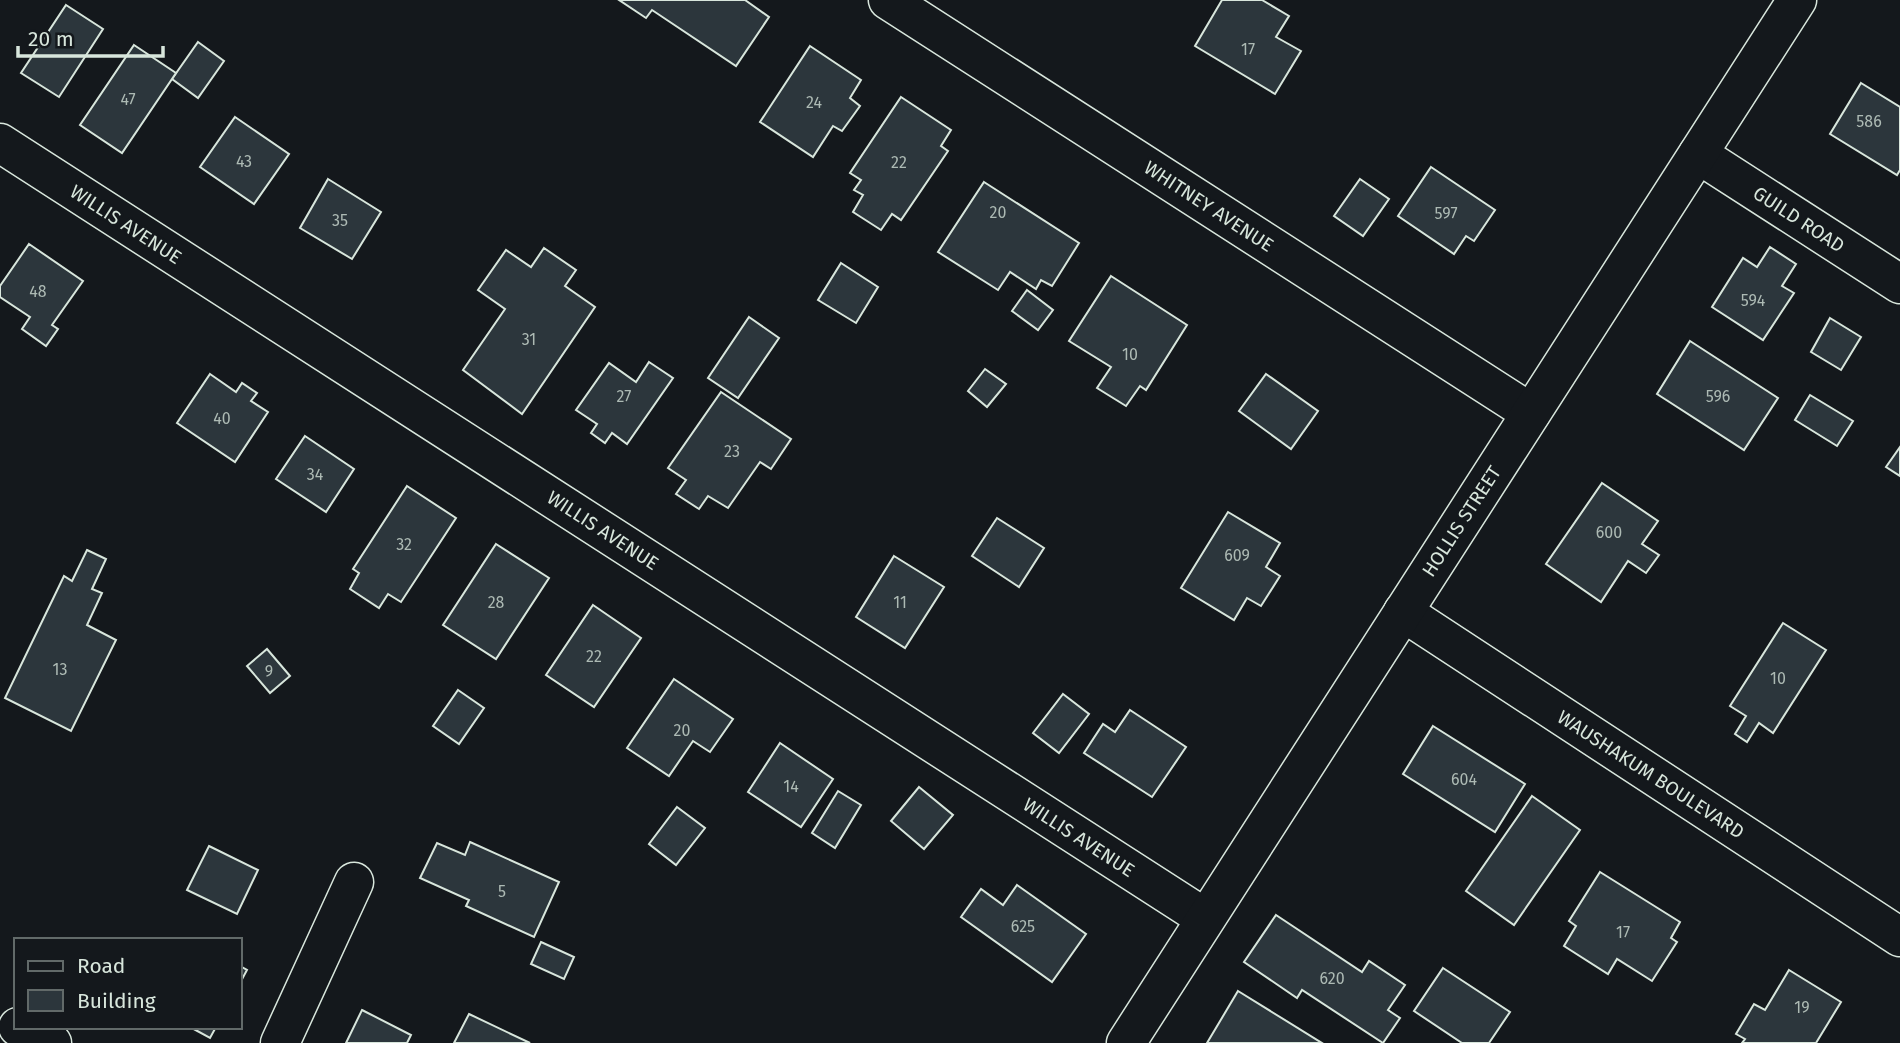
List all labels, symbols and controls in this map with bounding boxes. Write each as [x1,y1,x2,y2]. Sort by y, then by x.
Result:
scale bar [18,14,163,58]
text: 20 m [28,26,74,52]
house number: 17 [1241,40,1255,59]
house number: 47 [120,90,136,109]
house number: 24 [806,93,822,112]
house number: 586 [1856,112,1882,131]
house number: 43 [236,152,252,171]
house number: 22 [891,153,907,172]
street label: WHITNEY AVENUE [1140,156,1278,257]
street label: WILLIS AVENUE [66,180,186,269]
street label: GUILD ROAD [1749,181,1849,257]
house number: 20 [990,203,1006,222]
house number: 597 [1434,204,1458,223]
house number: 35 [332,211,348,230]
house number: 48 [29,282,47,301]
house number: 594 [1741,291,1766,310]
house number: 31 [522,330,536,349]
house number: 10 [1122,345,1138,364]
house number: 27 [617,387,631,406]
house number: 596 [1706,387,1730,406]
house number: 40 [213,409,231,428]
house number: 23 [724,442,740,461]
street label: HOLLIS STREET [1417,461,1506,581]
house number: 34 [307,465,324,484]
street label: WILLIS AVENUE [543,486,663,575]
house number: 600 [1596,523,1622,542]
house number: 32 [396,535,412,554]
house number: 609 [1224,546,1250,565]
house number: 28 [488,593,505,612]
house number: 11 [893,593,907,612]
house number: 22 [586,647,602,666]
house number: 13 [53,660,67,679]
house number: 9 [265,662,273,681]
house number: 10 [1770,669,1786,688]
street label: WAUSHAKUM BOULEVARD [1553,705,1749,844]
house number: 20 [674,721,690,740]
house number: 604 [1451,770,1477,789]
house number: 14 [783,777,799,796]
street label: WILLIS AVENUE [1019,793,1139,882]
house number: 5 [498,882,506,901]
house number: 625 [1011,917,1035,936]
house number: 17 [1616,923,1630,942]
legend [14,938,242,1029]
text: Road [77,953,125,979]
house number: 620 [1319,969,1345,988]
text: Building [77,988,156,1014]
house number: 19 [1794,998,1810,1017]

